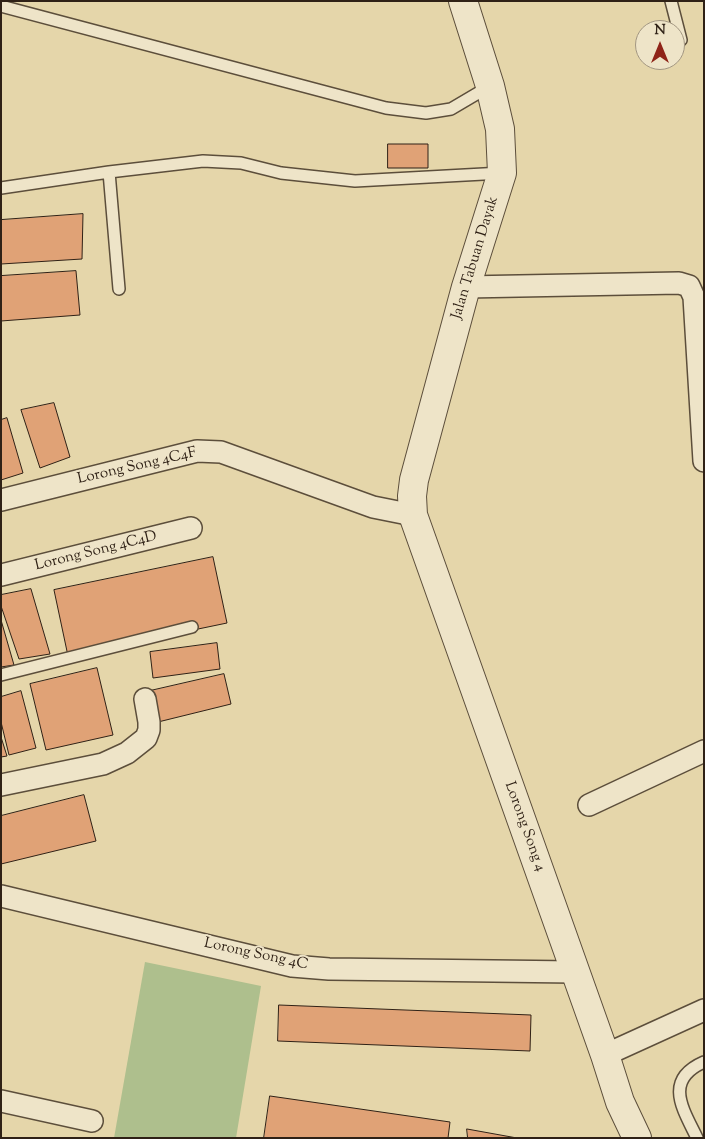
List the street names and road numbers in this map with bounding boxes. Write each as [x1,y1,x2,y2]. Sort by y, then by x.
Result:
street label: Jalan Tabuan Dayak [449,194,503,322]
street label: Lorong Song 4C4F [76,445,198,489]
street label: Lorong Song 4C4D [33,528,159,576]
street label: Lorong Song 4 [499,780,549,874]
street label: Lorong Song 4C [202,935,310,975]

